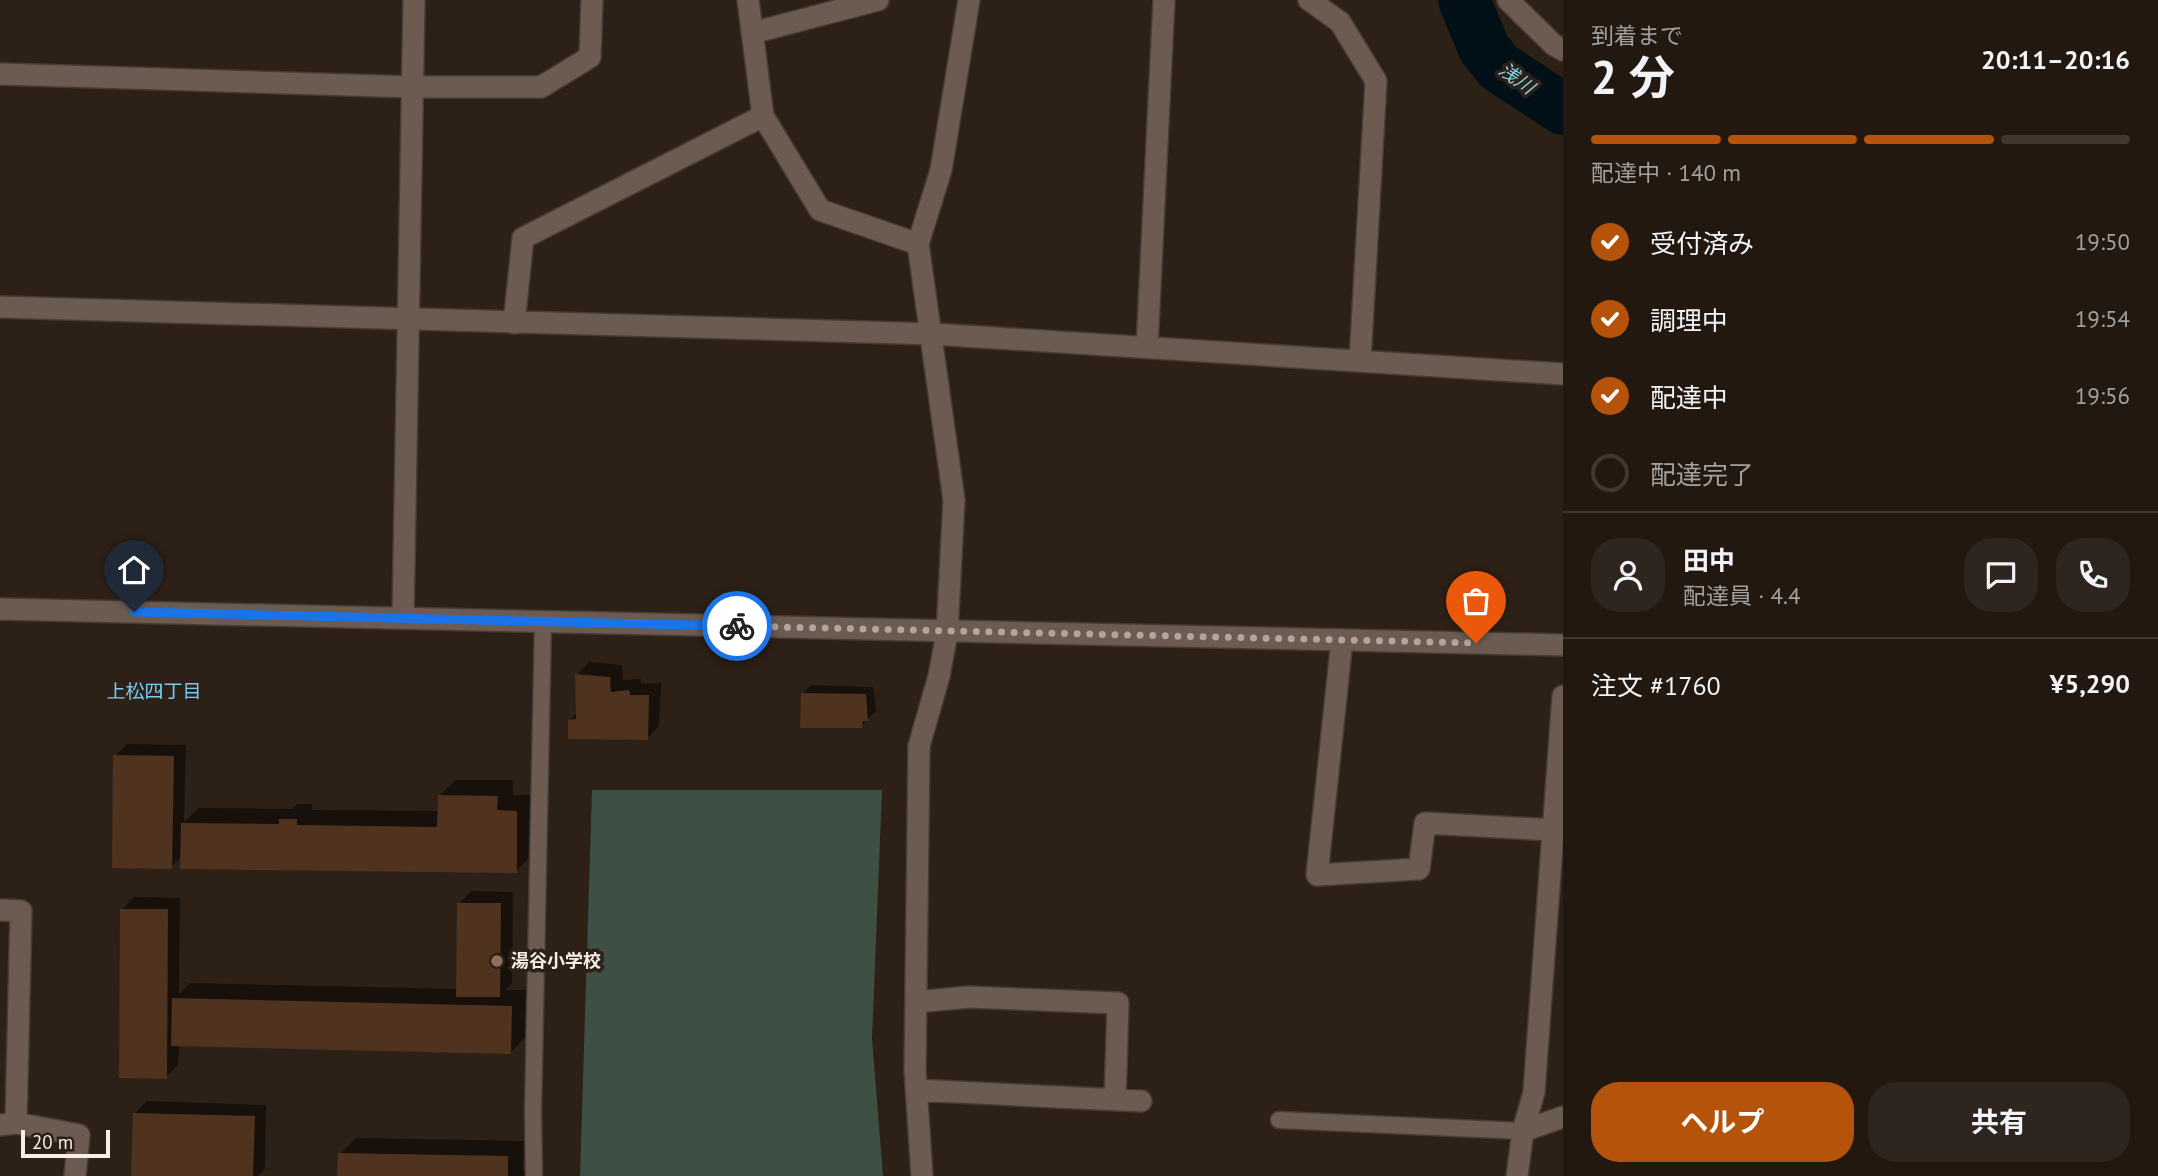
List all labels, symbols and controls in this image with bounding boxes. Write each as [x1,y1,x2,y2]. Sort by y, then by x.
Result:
text: 到着まで [1591,21,1683,50]
text: 20:11–20:16 [1981,43,2130,76]
text: 2 分 [1591,47,1675,107]
water label: 浅川 [1495,57,1541,100]
text: 配達中 · 140 m [1591,158,1741,187]
icon: check [1591,223,1629,261]
text: 受付済み [1650,227,1754,260]
text: 19:50 [2075,227,2130,256]
icon: check [1591,300,1629,338]
text: 調理中 [1650,304,1728,337]
text: 19:54 [2075,304,2130,333]
icon: check [1591,377,1629,415]
text: 配達中 [1650,381,1728,414]
text: 19:56 [2075,381,2130,410]
text: 配達完了 [1650,458,1754,491]
button: person [1591,538,1665,612]
button: chat [1964,538,2038,612]
button: phone [2056,538,2130,612]
pin [104,540,164,612]
text: 田中 [1683,544,1735,577]
icon: home [115,551,153,589]
pin [1446,571,1506,643]
text: 配達員 · 4.4 [1683,581,1800,610]
icon: bag [1457,582,1495,620]
courier [702,591,772,661]
icon: bike [718,607,756,645]
text: ¥5,290 [2050,667,2130,700]
text: 注文 #1760 [1591,669,1721,702]
district label: 上松四丁目 [106,679,202,703]
place label: 湯谷小学校 [511,949,601,972]
marker: 湯谷小学校 [489,953,505,969]
button: ヘルプ [1591,1082,1854,1162]
button: 共有 [1868,1082,2130,1162]
scale bar [21,1127,110,1159]
text: 20 m [32,1130,73,1154]

